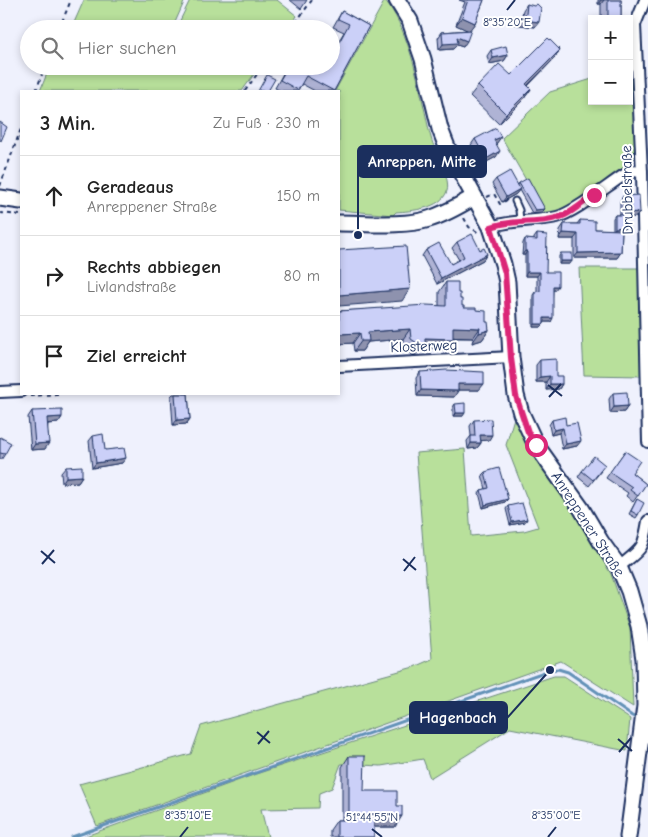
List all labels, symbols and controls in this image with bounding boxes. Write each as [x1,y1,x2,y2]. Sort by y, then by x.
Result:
text: 8°35'20"E [483,15,531,29]
map controls [588,15,633,105]
button: + [588,15,633,60]
search box [20,20,340,75]
icon: search [38,34,66,62]
text: Hier suchen [78,37,176,59]
button: − [588,60,633,105]
text: 3 Min. [40,111,95,135]
text: Zu Fuß · 230 m [213,114,320,132]
street label: Drubbelstraße [617,145,637,235]
callout: Anreppen, Mitte [358,146,486,177]
text: Anreppen, Mitte [368,153,476,171]
text: Geradeaus [87,176,173,198]
icon: ahead [40,182,68,210]
route end [583,184,606,207]
text: 150 m [277,187,320,205]
text: Anreppener Straße [87,198,217,216]
text: Rechts abbiegen [87,256,221,278]
icon: right [40,262,68,290]
text: 80 m [283,267,320,285]
text: Livlandstraße [87,278,176,296]
street label: Klosterweg [390,336,458,356]
icon: arrive [40,342,68,370]
text: Ziel erreicht [87,345,186,367]
route start [525,434,548,457]
street label: Anreppener Straße [547,468,629,580]
callout: Hagenbach [410,702,507,733]
text: Hagenbach [419,709,497,727]
text: 8°35'10"E [165,808,211,822]
text: 8°35'00"E [531,808,581,822]
text: 51°44'55"N [346,810,398,824]

